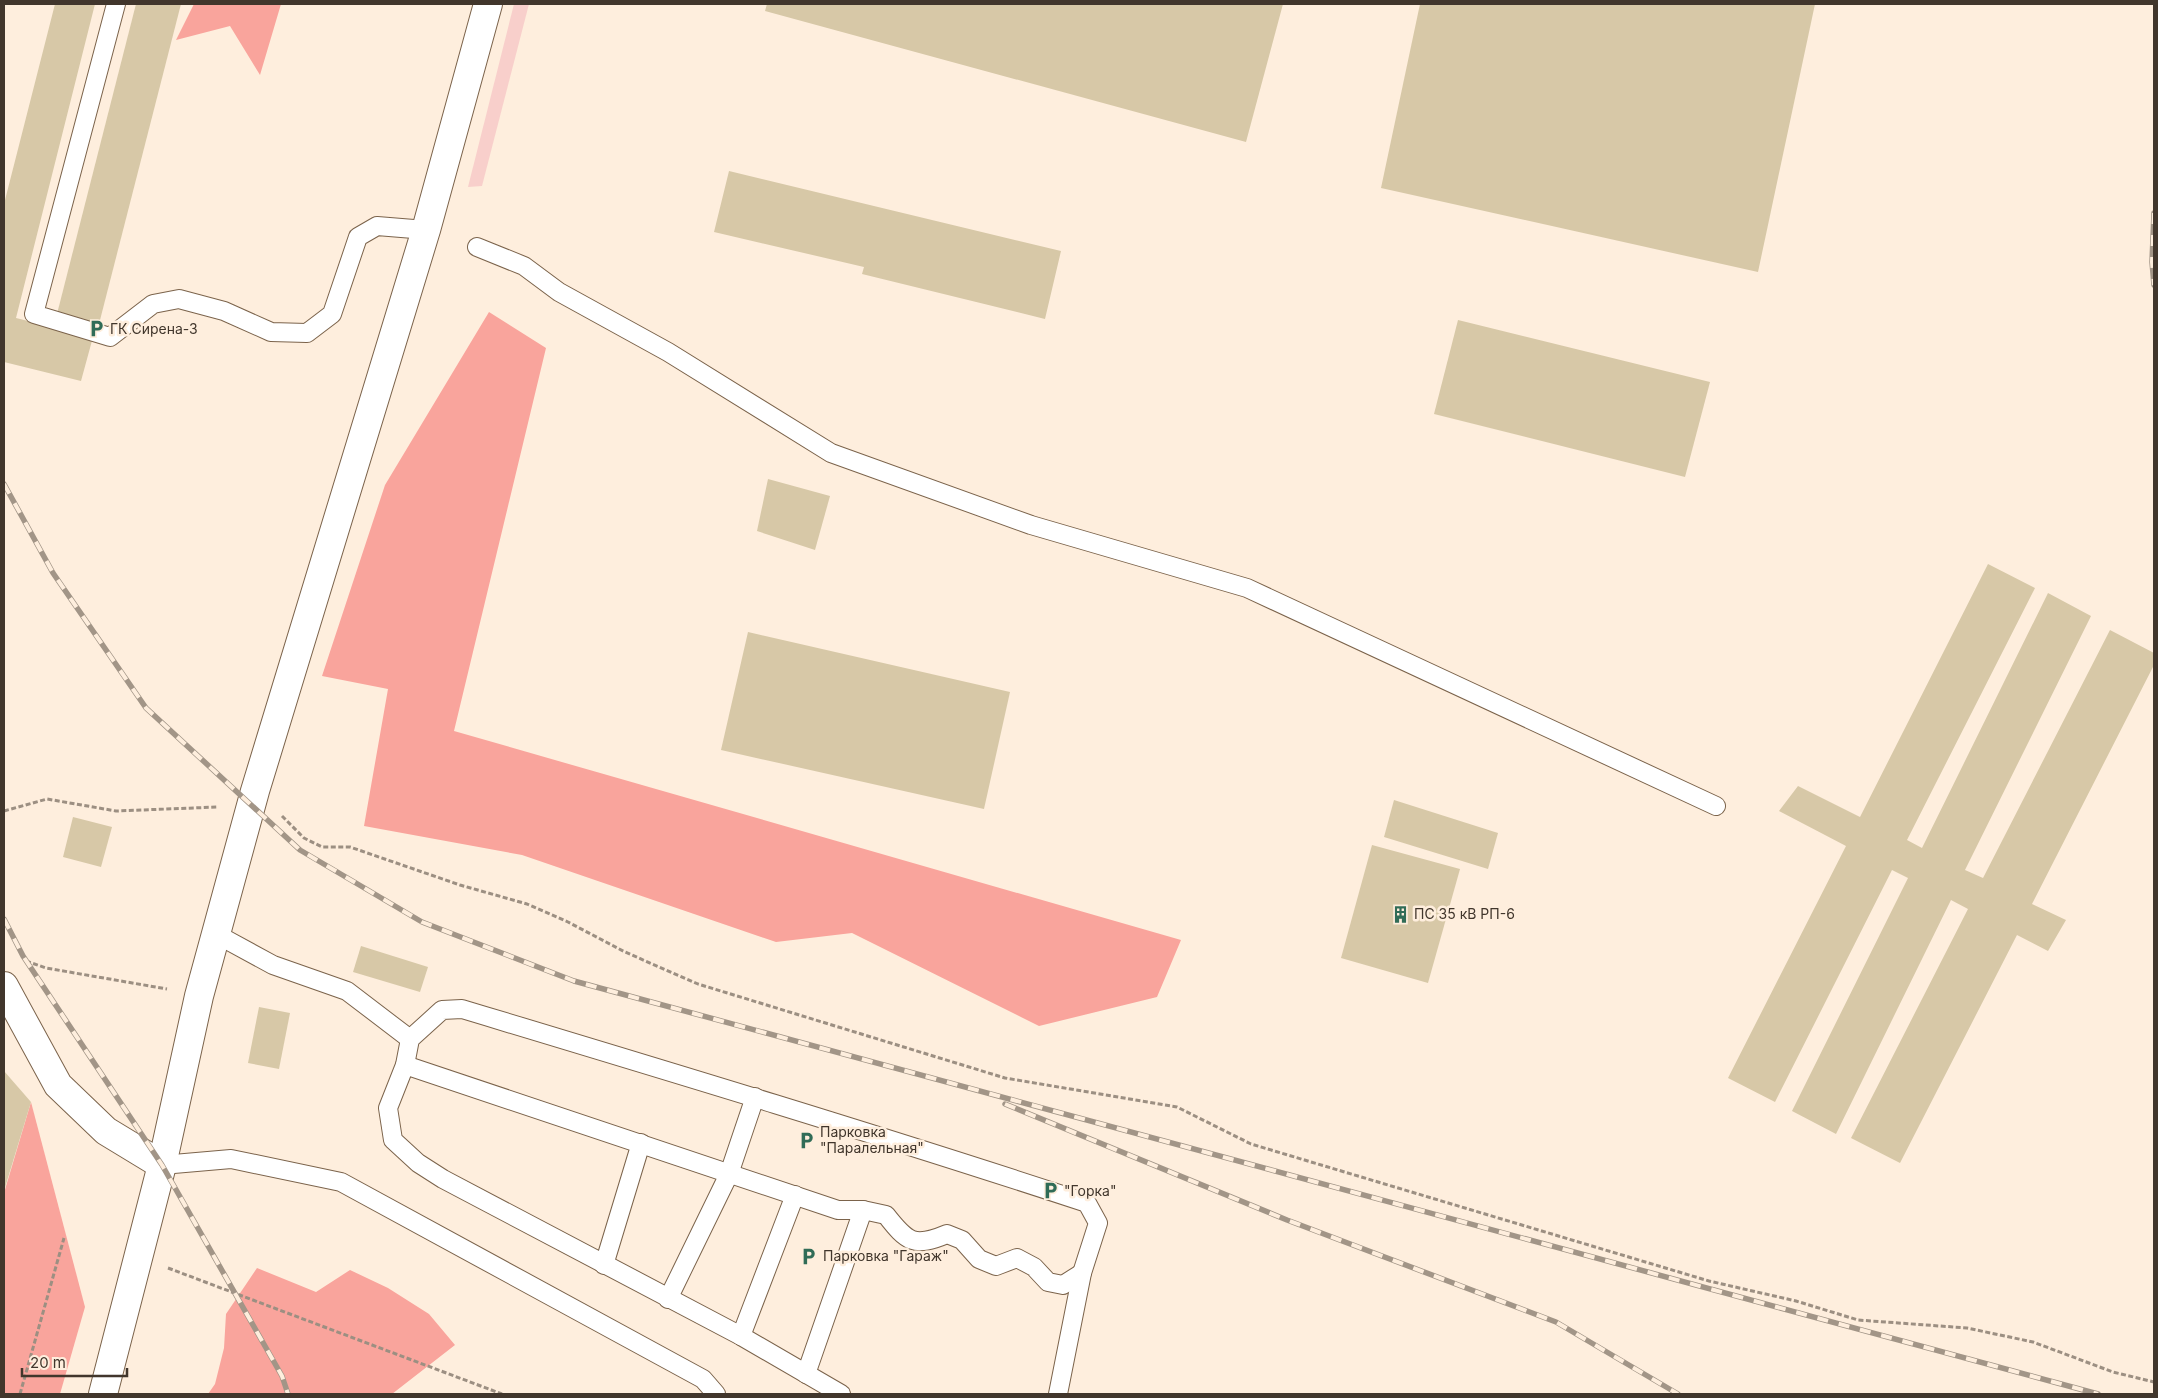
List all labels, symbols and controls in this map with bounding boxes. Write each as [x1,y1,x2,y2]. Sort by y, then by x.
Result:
parking icon: ГК Сирена-3 [86,319,106,339]
place label: ГК Сирена-3 [110,320,198,337]
building icon: ПС 35 кВ РП-6 [1390,904,1410,924]
place label: ПС 35 кВ РП-6 [1414,905,1515,922]
place label: Парковка "Паралельная" [820,1123,924,1156]
parking icon: Парковка "Паралельная" [796,1130,816,1150]
parking icon: "Горка" [1040,1181,1060,1201]
place label: "Горка" [1064,1182,1116,1199]
parking icon: Парковка "Гараж" [799,1246,819,1266]
place label: Парковка "Гараж" [823,1247,949,1264]
scale bar [22,1346,128,1378]
text: 20 m [30,1353,66,1372]

